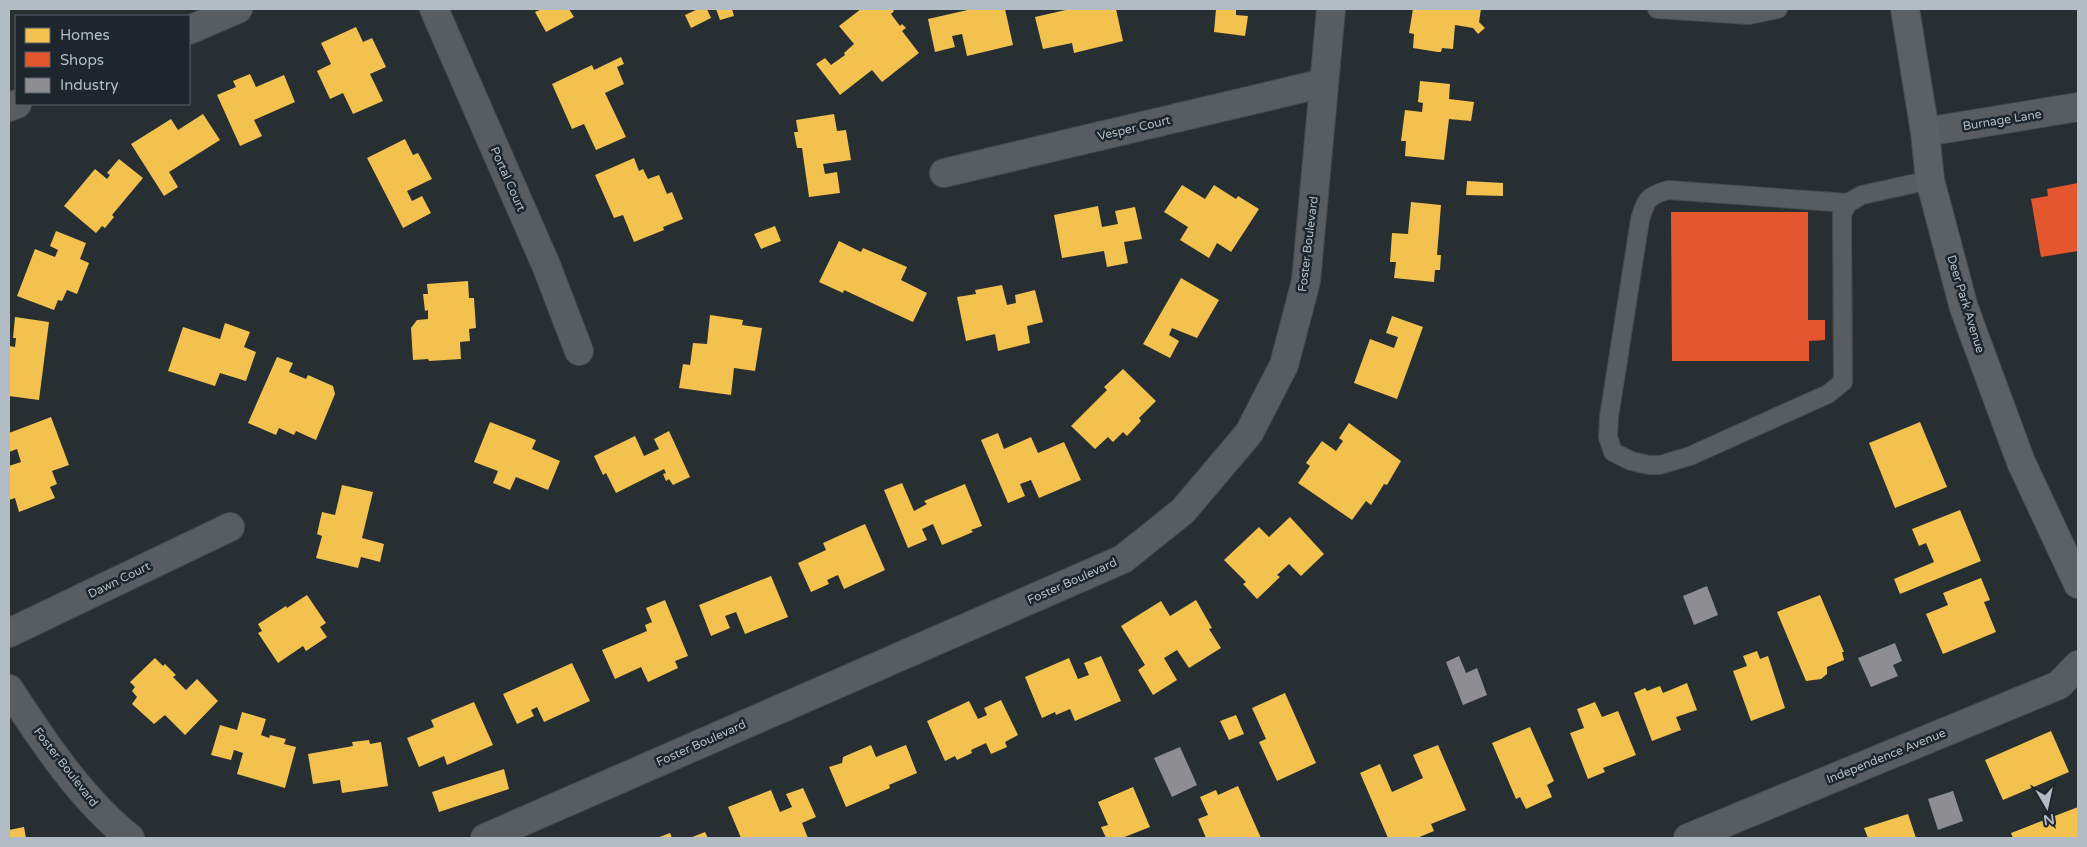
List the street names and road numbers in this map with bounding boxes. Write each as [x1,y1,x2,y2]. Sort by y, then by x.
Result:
street label: Burnage Lane [1962,107,2043,133]
street label: Vesper Court [1096,113,1172,143]
street label: Portal Court [488,145,529,214]
street label: Foster Boulevard [1295,195,1321,293]
street label: Deer Park Avenue [1944,253,1988,355]
street label: Foster Boulevard [1025,555,1119,607]
street label: Dawn Court [86,559,153,601]
street label: Foster Boulevard [654,717,748,769]
street label: Foster Boulevard [31,725,101,809]
street label: Independence Avenue [1824,726,1948,786]

